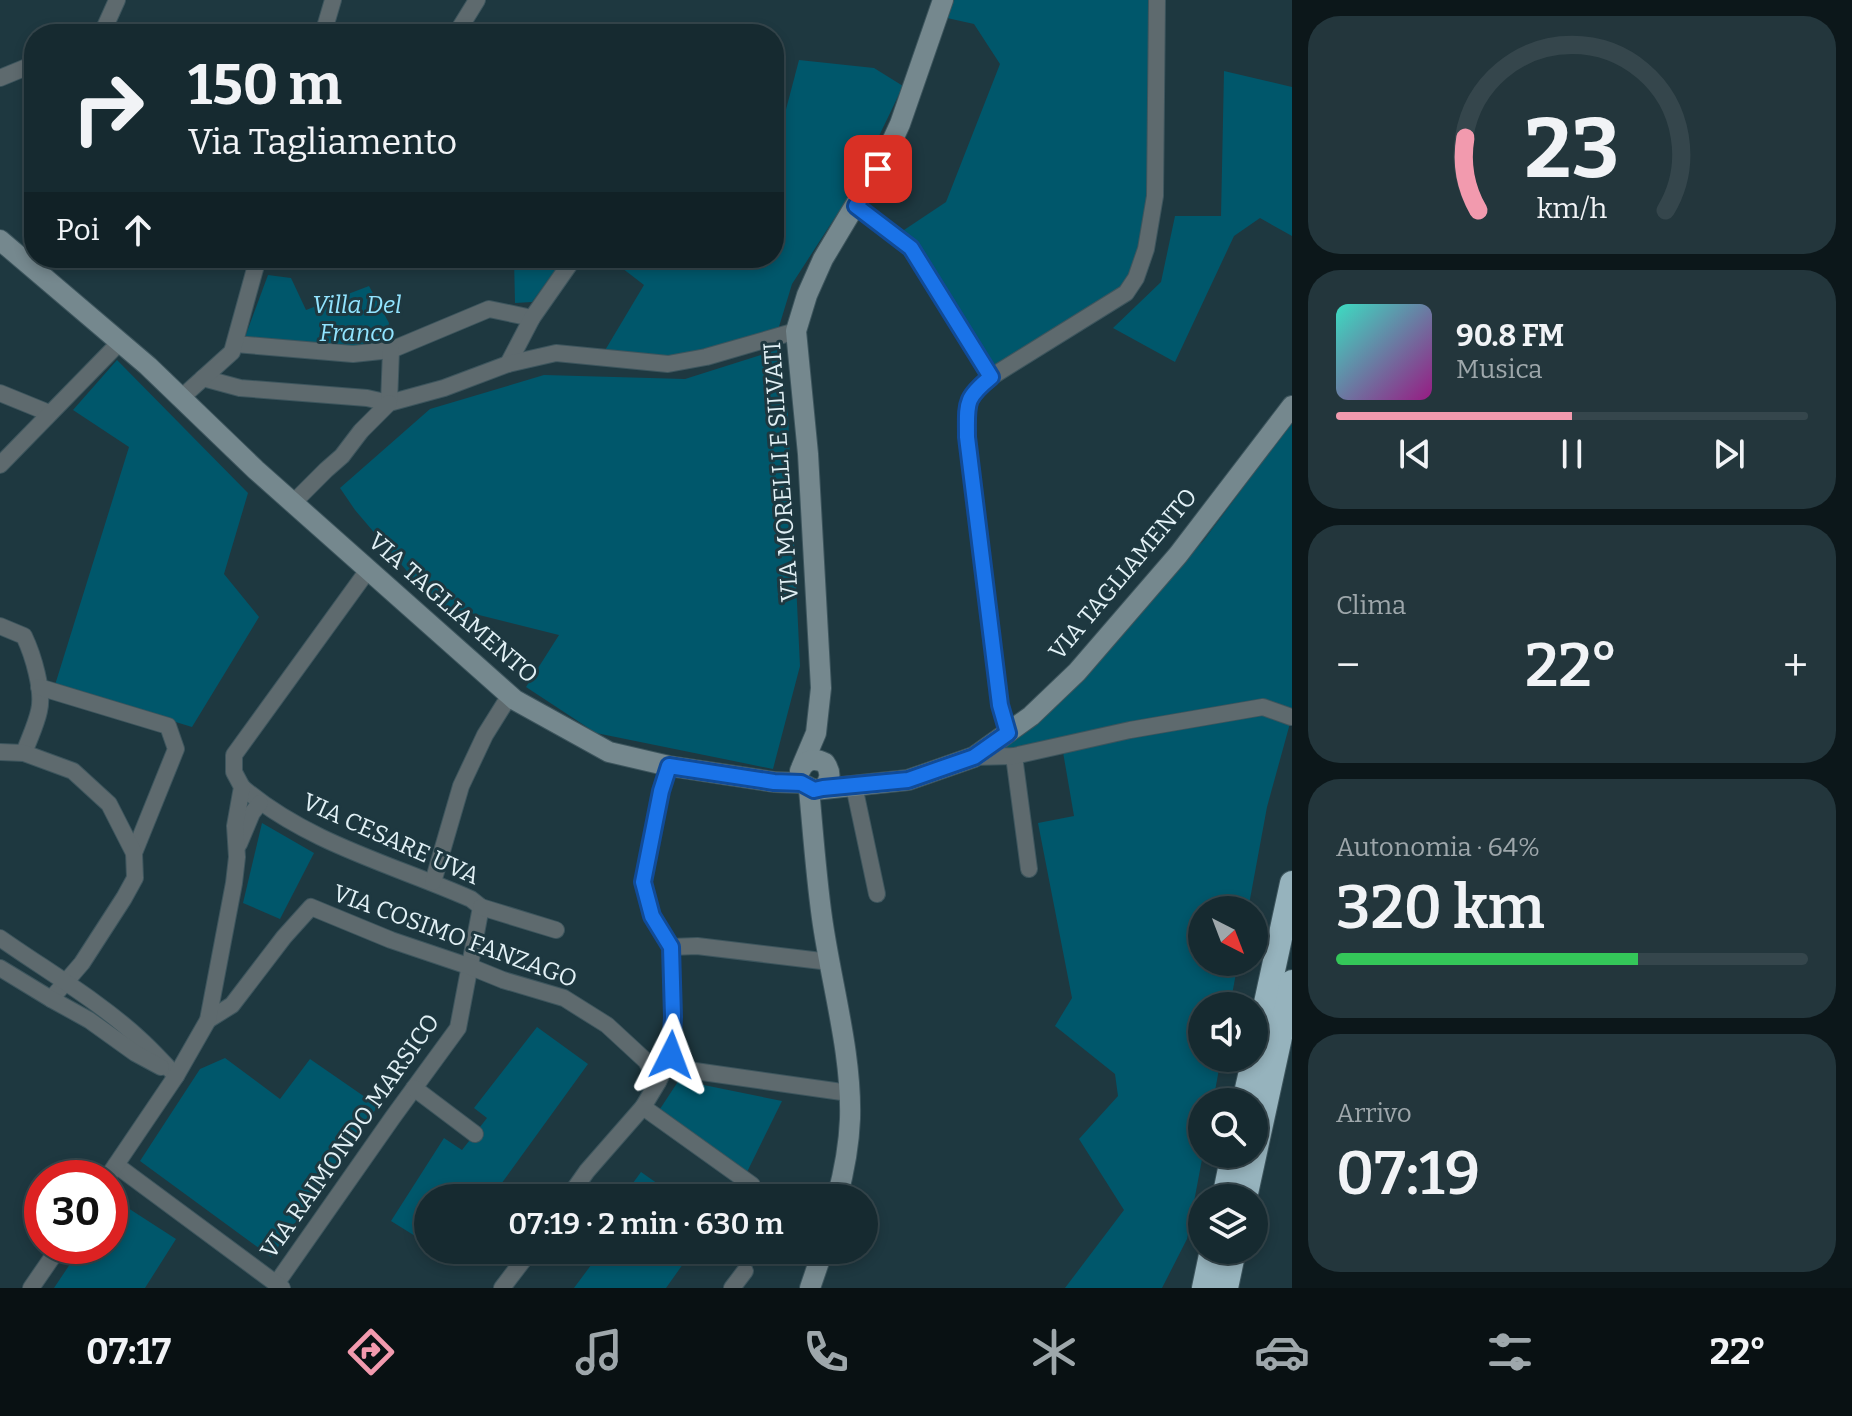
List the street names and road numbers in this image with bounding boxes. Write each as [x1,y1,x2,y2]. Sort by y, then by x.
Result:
street label: VIA MORELLI E SILVATI [758,341,804,603]
street label: VIA TAGLIAMENTO [1043,483,1203,665]
street label: VIA TAGLIAMENTO [363,527,543,689]
street label: VIA CESARE UVA [298,787,484,891]
street label: VIA COSIMO FANZAGO [329,879,581,993]
street label: VIA RAIMONDO MARSICO [255,1008,445,1264]

